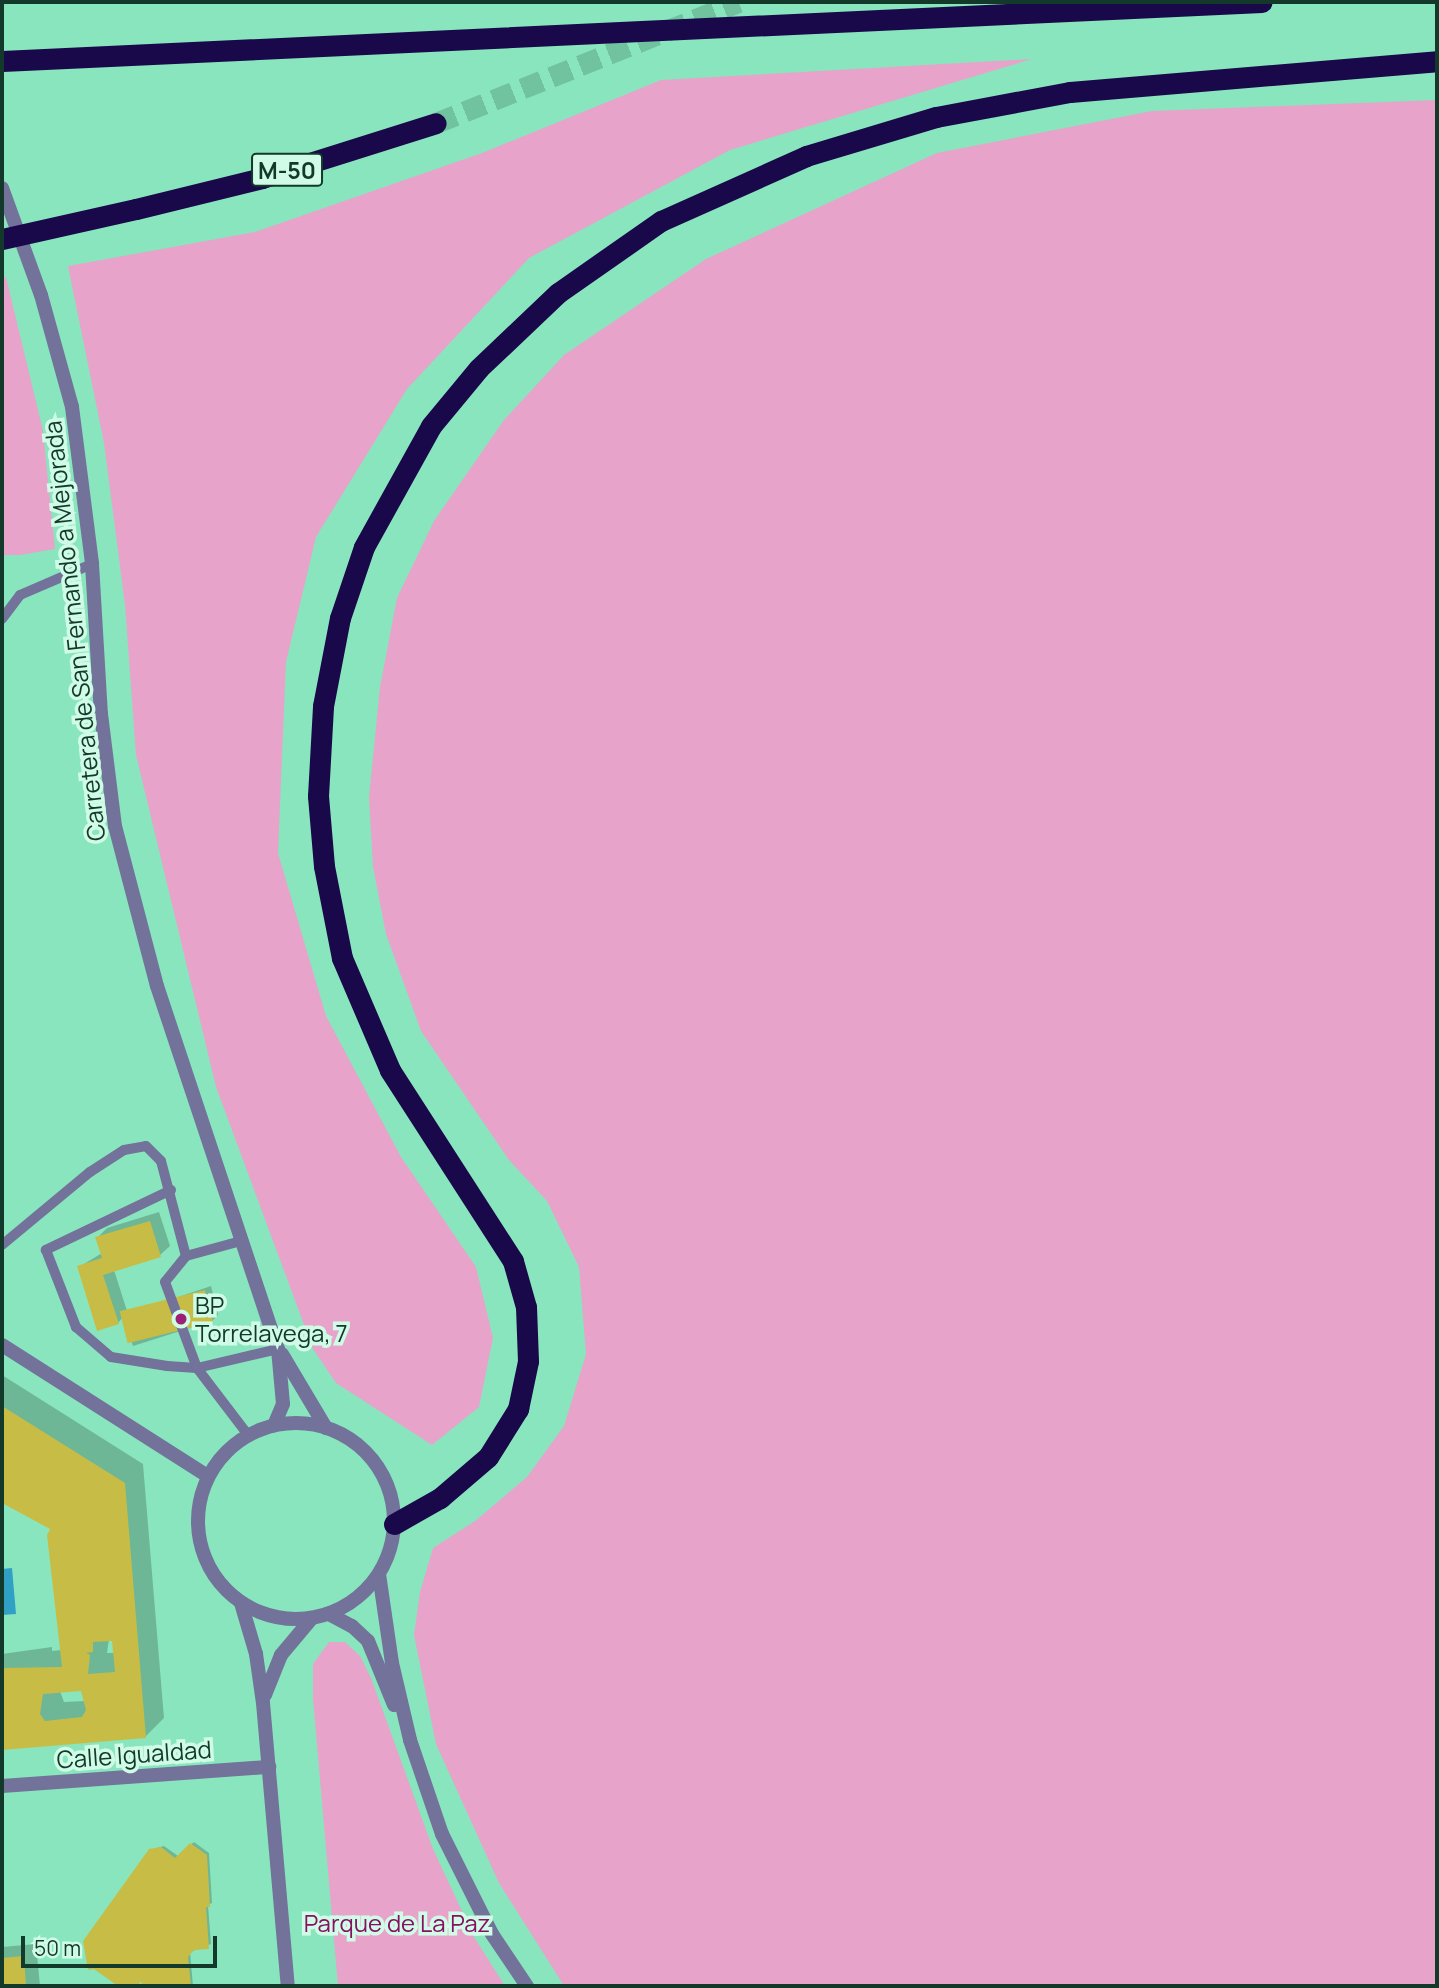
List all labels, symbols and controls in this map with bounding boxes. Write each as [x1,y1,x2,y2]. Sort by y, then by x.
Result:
road number: M-50 [250,150,324,190]
street label: Carretera de San Fernando a Mejorada [38,420,110,842]
place label: BP Torrelavega, 7 [195,1291,348,1347]
marker: BP Torrelavega, 7 [173,1311,189,1327]
street label: Calle Igualdad [56,1734,212,1774]
park label: Parque de La Paz [304,1909,490,1937]
scale bar [24,1922,220,1966]
text: 50 m [34,1934,81,1962]

